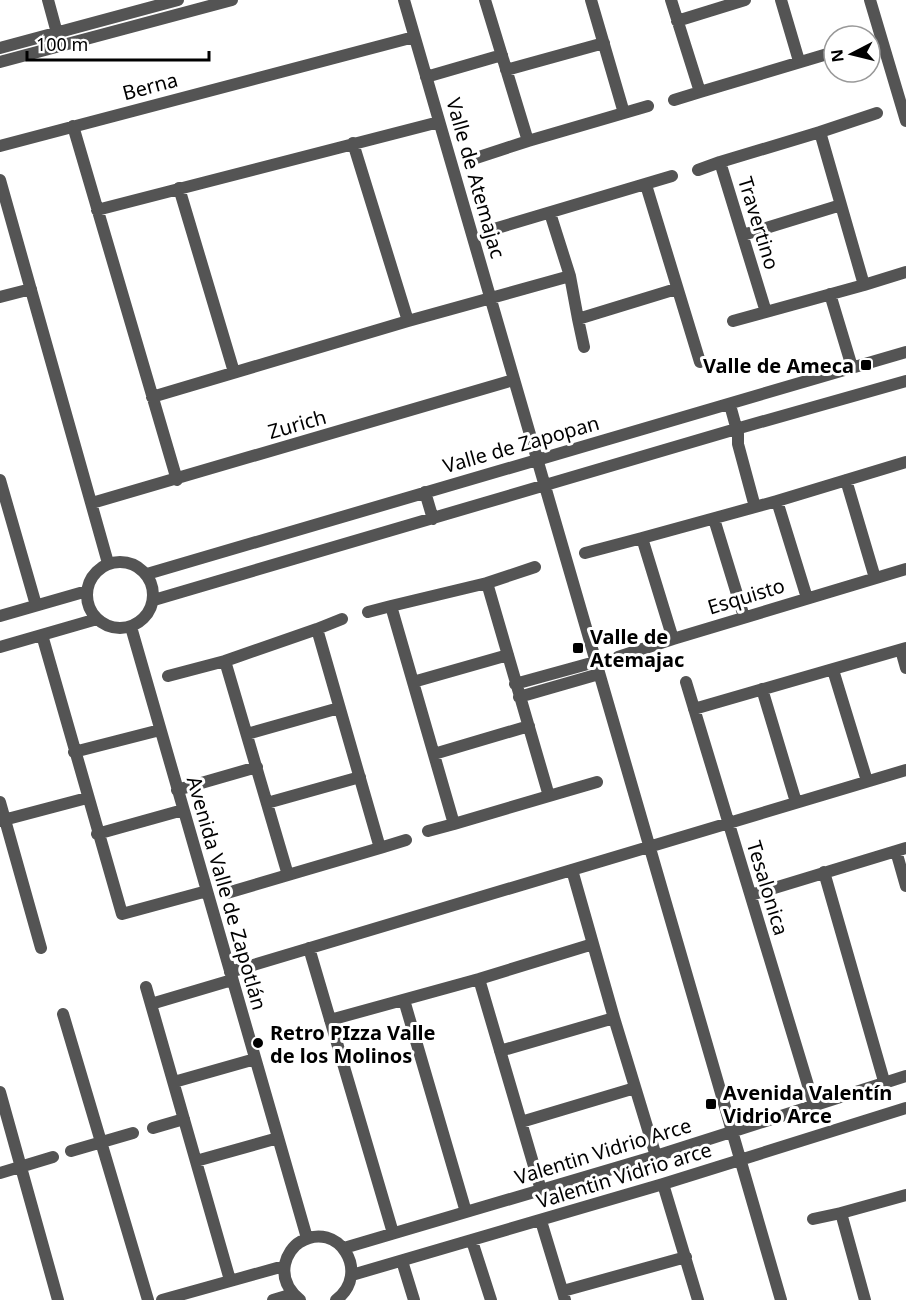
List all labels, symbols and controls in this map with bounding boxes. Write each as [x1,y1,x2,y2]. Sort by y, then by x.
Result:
scale bar [27,24,208,62]
north arrow [822,24,882,84]
text: 100 m [36,32,88,56]
text: N [825,48,849,64]
street label: Berna [119,66,181,106]
street label: Valle de Atemajac [440,95,512,261]
street label: Travertino [732,173,786,273]
place label: Valle de Ameca [703,352,854,379]
marker: Valle de Ameca [859,358,873,372]
street label: Zurich [265,403,329,445]
street label: Valle de Zapopan [440,409,602,479]
street label: Esquisto [704,571,788,621]
place label: Valle de Atemajac [590,623,684,673]
marker: Valle de Atemajac [571,641,585,655]
street label: Avenida Valle de Zapotlán [181,773,273,1013]
street label: Tesalonica [741,837,795,939]
place label: Retro PIzza Valle de los Molinos [270,1019,436,1069]
marker: Retro PIzza Valle de los Molinos [251,1036,265,1050]
place label: Avenida Valentín Vidrio Arce [723,1079,892,1129]
marker: Avenida Valentín Vidrio Arce [704,1097,718,1111]
street label: Valentin Vidrio Arce [511,1111,695,1191]
street label: Valentin Vidrio arce [533,1136,715,1214]

